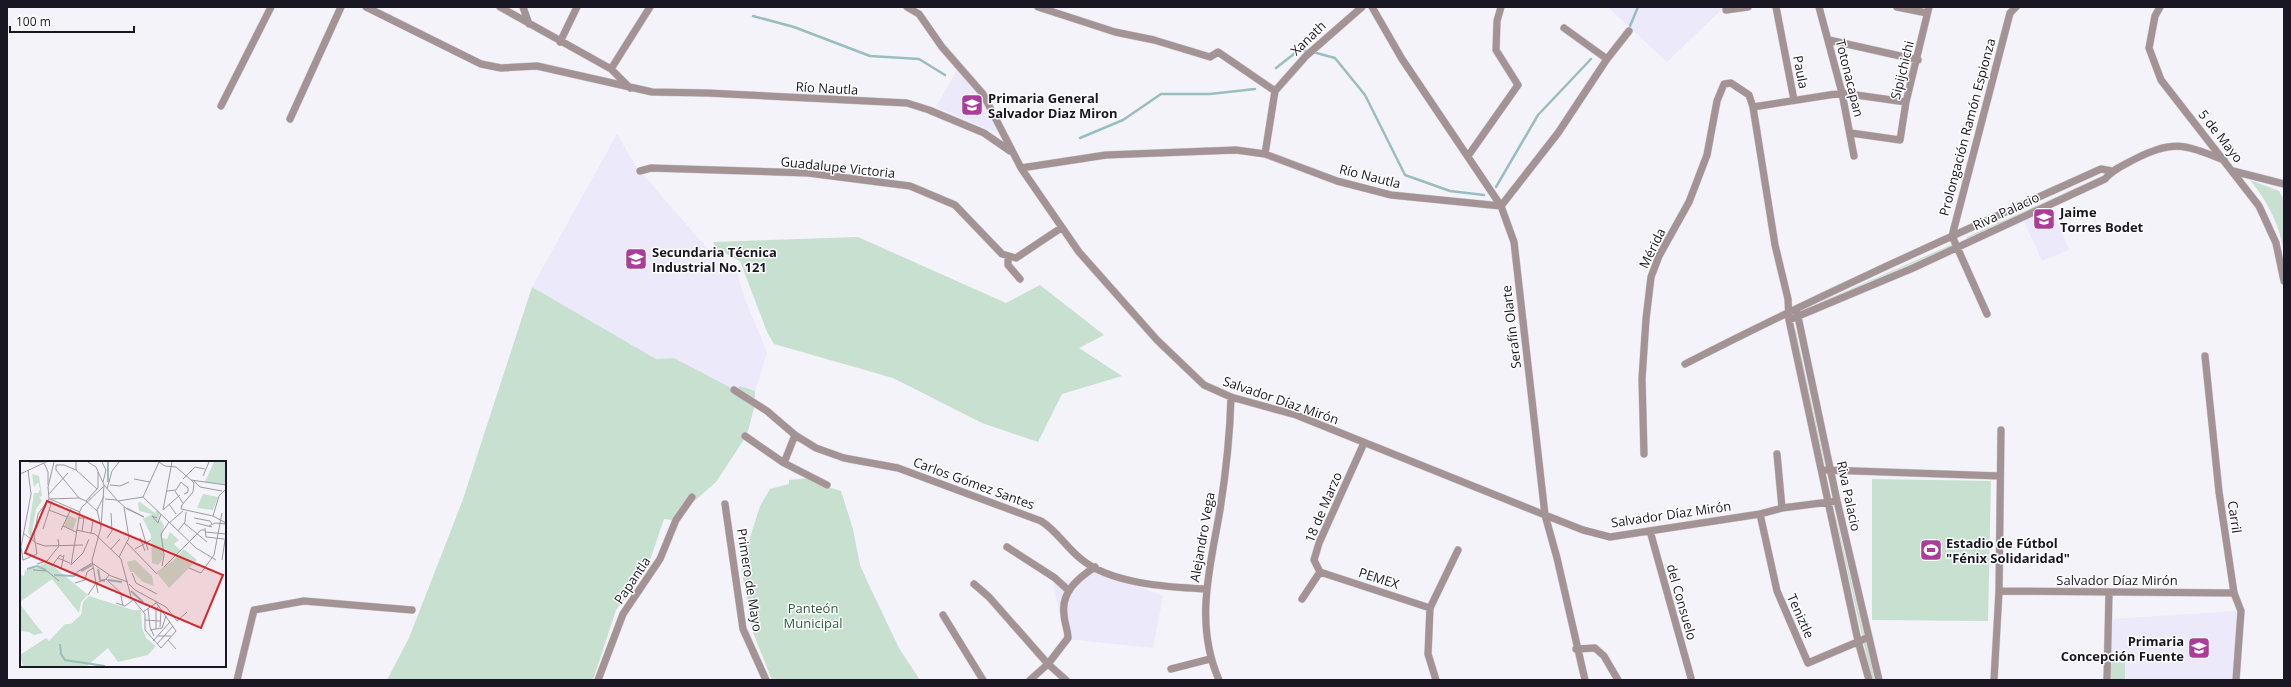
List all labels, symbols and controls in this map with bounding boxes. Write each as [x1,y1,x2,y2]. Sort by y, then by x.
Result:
scale bar [10,8,134,34]
text: 100 m [16,13,51,30]
street label: Xanath [1286,17,1330,59]
street label: Prolongación Ramón Espionza [1935,36,1999,218]
street label: Totonacapan [1832,37,1868,119]
street label: Sipijchichi [1886,39,1918,101]
street label: Paula [1789,54,1813,90]
street label: Río Nautla [795,77,859,99]
place label: Primaria General Salvador Diaz Miron [988,89,1118,122]
school or university icon: Primaria General Salvador Diaz Miron [959,92,985,118]
street label: 5 de Mayo [2195,106,2247,166]
street label: Guadalupe Victoria [780,152,896,182]
street label: Río Nautla [1337,160,1403,192]
street label: Riva Palacio [1970,188,2042,234]
place label: Jaime Torres Bodet [2059,203,2144,236]
school or university icon: Jaime Torres Bodet [2031,206,2057,232]
street label: Mérida [1635,225,1669,271]
place label: Secundaria Técnica Industrial No. 121 [652,243,777,276]
school or university icon: Secundaria Técnica Industrial No. 121 [623,246,649,272]
street label: Serafín Olarte [1497,284,1525,370]
street label: Salvador Díaz Mirón [1221,372,1341,428]
street label: Carlos Gómez Santes [911,453,1037,513]
street label: Riva Palacio [1833,459,1865,533]
inset map [20,461,226,667]
street label: 18 de Marzo [1300,469,1346,545]
street label: Alejandro Vega [1185,491,1219,583]
street label: Salvador Díaz Mirón [1610,497,1732,531]
street label: Carril [2224,500,2246,534]
street label: Primero de Mayo [733,527,767,633]
place label: Estadio de Fútbol "Fénix Solidaridad" [1946,534,2070,567]
sports icon: Estadio de Fútbol "Fénix Solidaridad" [1918,537,1944,563]
street label: Papantla [610,553,654,607]
street label: del Consuelo [1663,562,1702,642]
street label: PEMEX [1356,563,1402,593]
street label: Salvador Díaz Mirón [2056,571,2178,589]
street label: Teniztle [1783,591,1819,641]
park label: Panteón Municipal [784,599,842,632]
place label: Primaria Concepción Fuente [2061,632,2184,665]
school or university icon: Primaria Concepción Fuente [2186,635,2212,661]

